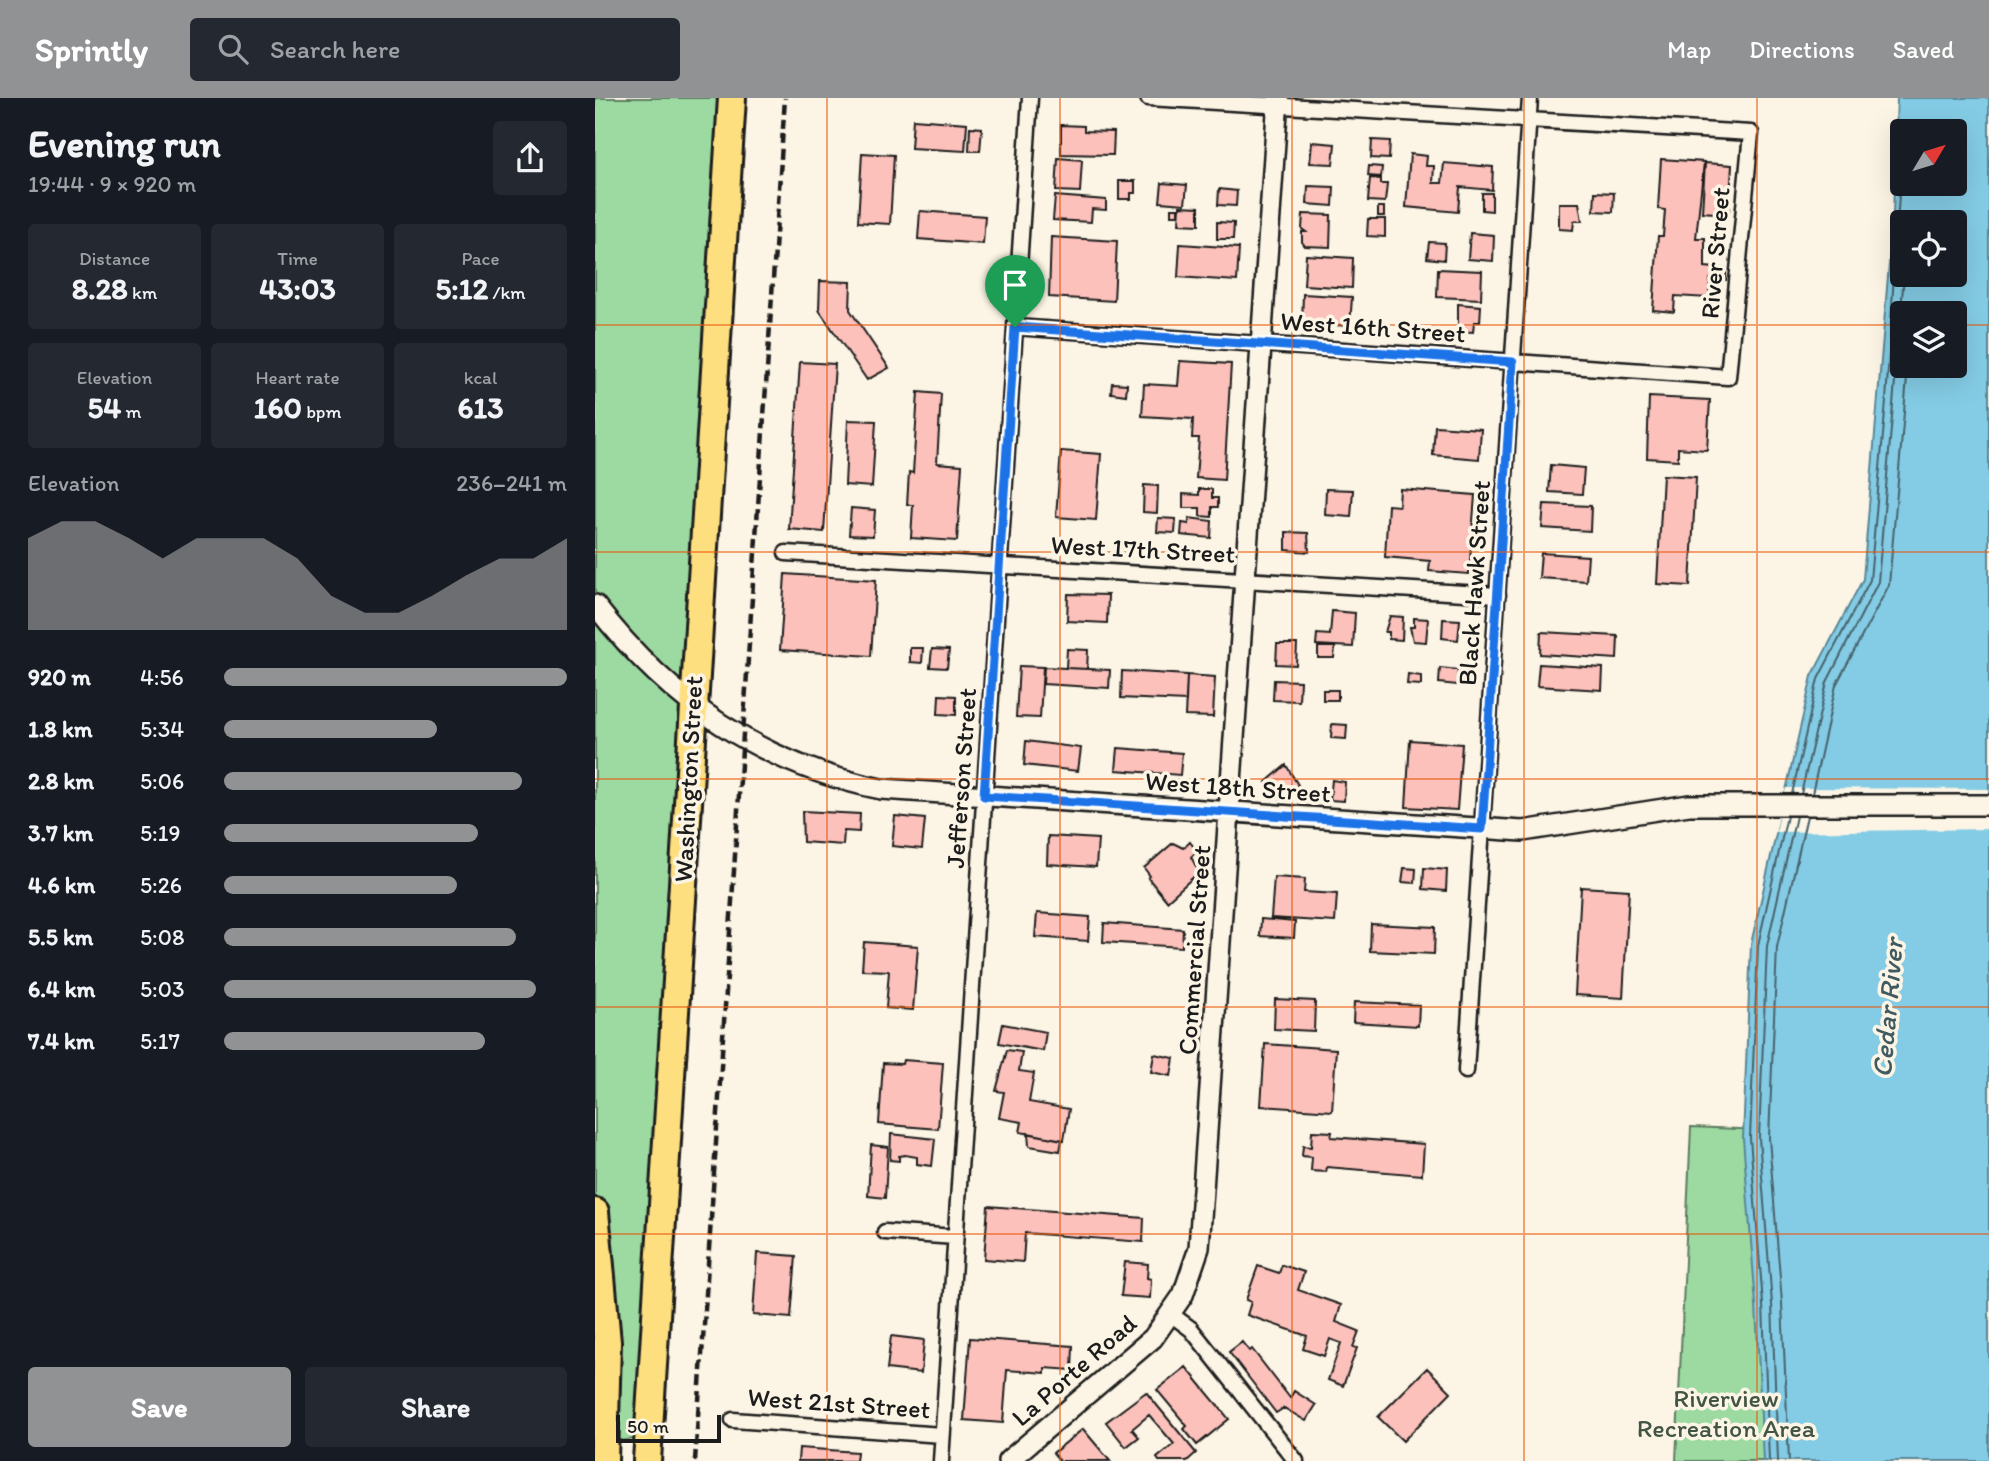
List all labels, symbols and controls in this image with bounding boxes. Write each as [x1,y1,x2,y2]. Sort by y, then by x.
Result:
search box [190,18,680,81]
text: Sprintly [35,30,148,69]
icon: search [214,30,252,68]
text: Search here [270,33,400,65]
text: Map [1667,35,1711,64]
text: Directions [1749,35,1855,64]
text: Saved [1893,35,1954,64]
north arrow [1890,119,1967,196]
map controls [1890,119,1967,378]
text: Evening run [28,121,221,167]
button: share [493,121,567,195]
text: 19:44 · 9 × 920 m [28,170,196,198]
street label: River Street [1693,186,1737,320]
button: locate [1890,210,1967,287]
text: Distance [79,247,150,270]
text: Time [277,247,318,270]
text: Pace [461,247,500,270]
pin [985,255,1045,327]
icon: arrive [996,266,1034,304]
text: 8.28 [72,270,128,307]
text: 43:03 [259,270,336,307]
text: 5:12 [435,270,488,307]
text: km [128,281,157,304]
text: /km [488,281,526,304]
button: layers [1890,301,1967,378]
street label: West 16th Street [1279,305,1467,349]
text: Elevation [77,366,152,389]
text: Heart rate [255,366,340,389]
text: kcal [464,366,497,389]
text: 54 [87,389,121,426]
text: 160 [254,389,302,426]
text: 613 [457,389,504,426]
text: m [121,400,142,423]
text: bpm [302,400,341,423]
text: Elevation [28,469,119,497]
text: 236–241 m [456,469,567,497]
street label: Black Hawk Street [1451,479,1497,687]
street label: West 17th Street [1050,528,1236,570]
text: 920 m [28,663,91,691]
text: 4:56 [140,663,184,691]
street label: Washington Street [667,675,709,883]
street label: Jefferson Street [939,686,983,869]
text: 1.8 km [28,715,93,743]
text: 5:34 [140,715,184,743]
street label: West 18th Street [1144,765,1332,809]
text: 2.8 km [28,767,94,795]
text: 5:06 [140,767,184,795]
text: 3.7 km [28,819,93,847]
text: 5:19 [140,819,180,847]
street label: Commercial Street [1171,844,1217,1056]
text: 4.6 km [28,871,95,899]
text: 5:26 [140,871,182,899]
text: 5.5 km [28,923,93,951]
text: 5:08 [140,923,184,951]
water label: Cedar River [1864,934,1910,1079]
text: 6.4 km [28,975,95,1003]
text: 5:03 [140,975,184,1003]
text: 7.4 km [28,1027,94,1055]
text: 5:17 [140,1027,180,1055]
street label: La Porte Road [1005,1307,1143,1433]
button: Save [28,1367,291,1447]
button: Share [305,1367,567,1447]
street label: West 21st Street [747,1381,932,1425]
park label: Riverview Recreation Area [1637,1382,1816,1444]
scale bar [616,1412,721,1444]
text: 50 m [627,1415,669,1438]

